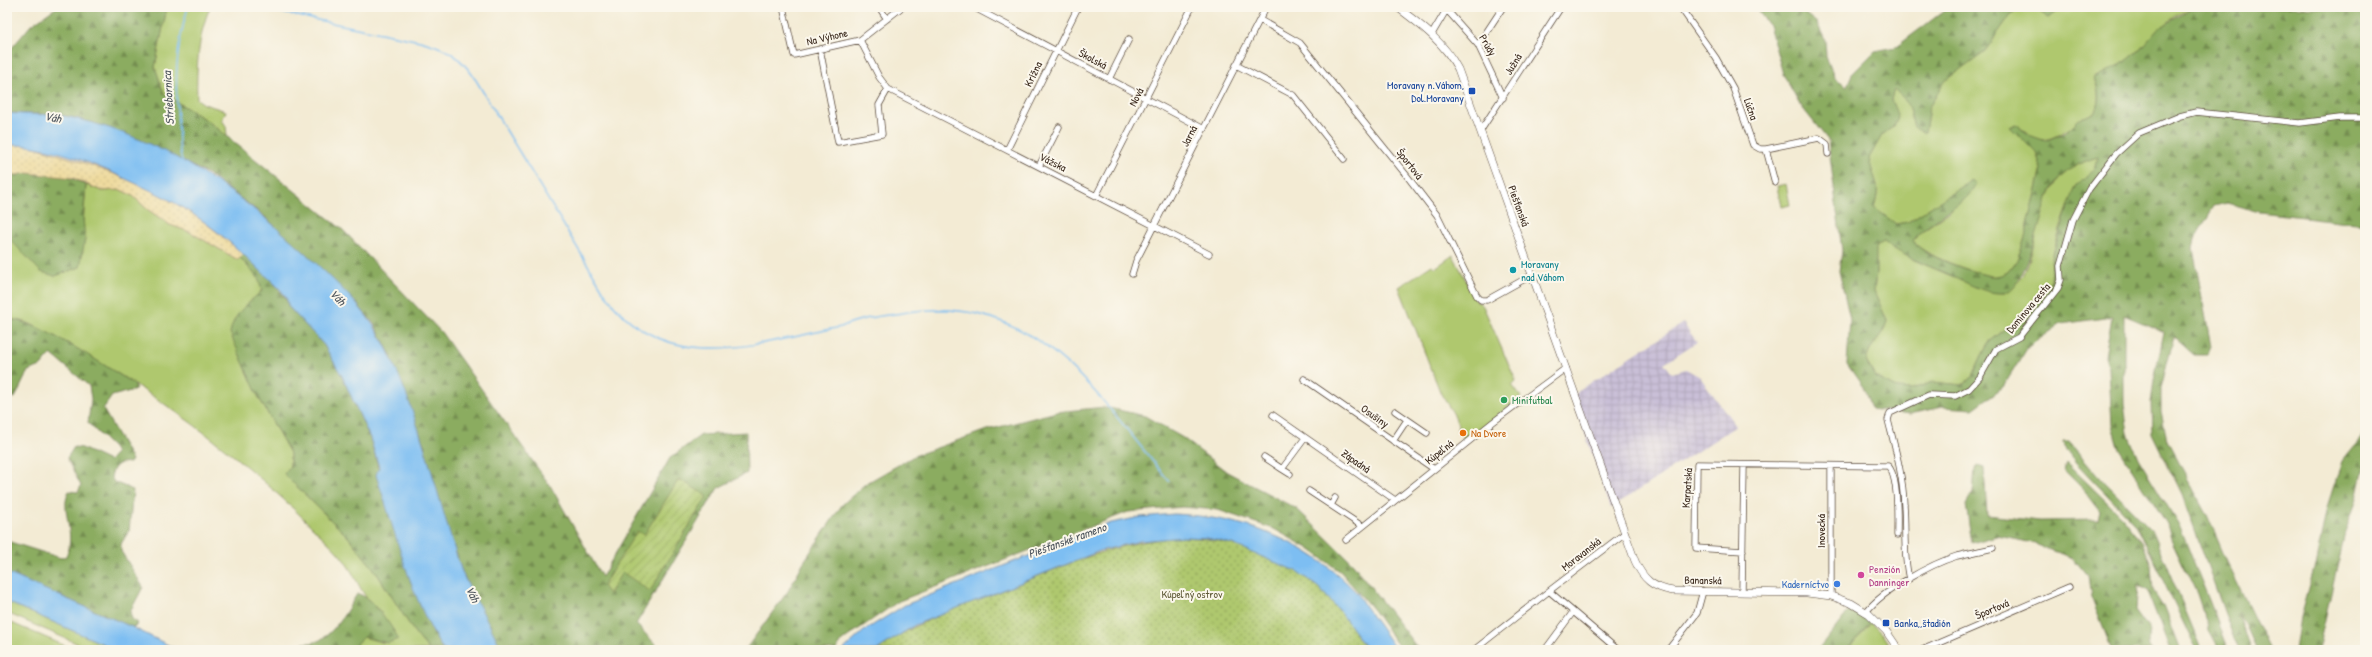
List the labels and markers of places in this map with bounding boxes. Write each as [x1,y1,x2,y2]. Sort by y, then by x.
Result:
place label: Moravany n.Váhom, Dol.Moravany [1387,78,1464,105]
marker: Moravany n.Váhom, Dol.Moravany [1467,86,1477,96]
place label: Moravany nad Váhom [1521,257,1565,284]
marker: Moravany nad Váhom [1508,265,1518,275]
place label: Minifutbal [1512,393,1552,407]
marker: Minifutbal [1499,395,1509,405]
place label: Na Dvore [1471,426,1507,440]
marker: Na Dvore [1458,428,1468,438]
place label: Penzión Danninger [1869,562,1910,589]
marker: Penzión Danninger [1856,570,1866,580]
place label: Kaderníctvo [1782,577,1830,591]
marker: Kaderníctvo [1832,579,1842,589]
place label: Banka,,štadión [1894,616,1951,630]
marker: Banka,,štadión [1881,618,1891,628]

